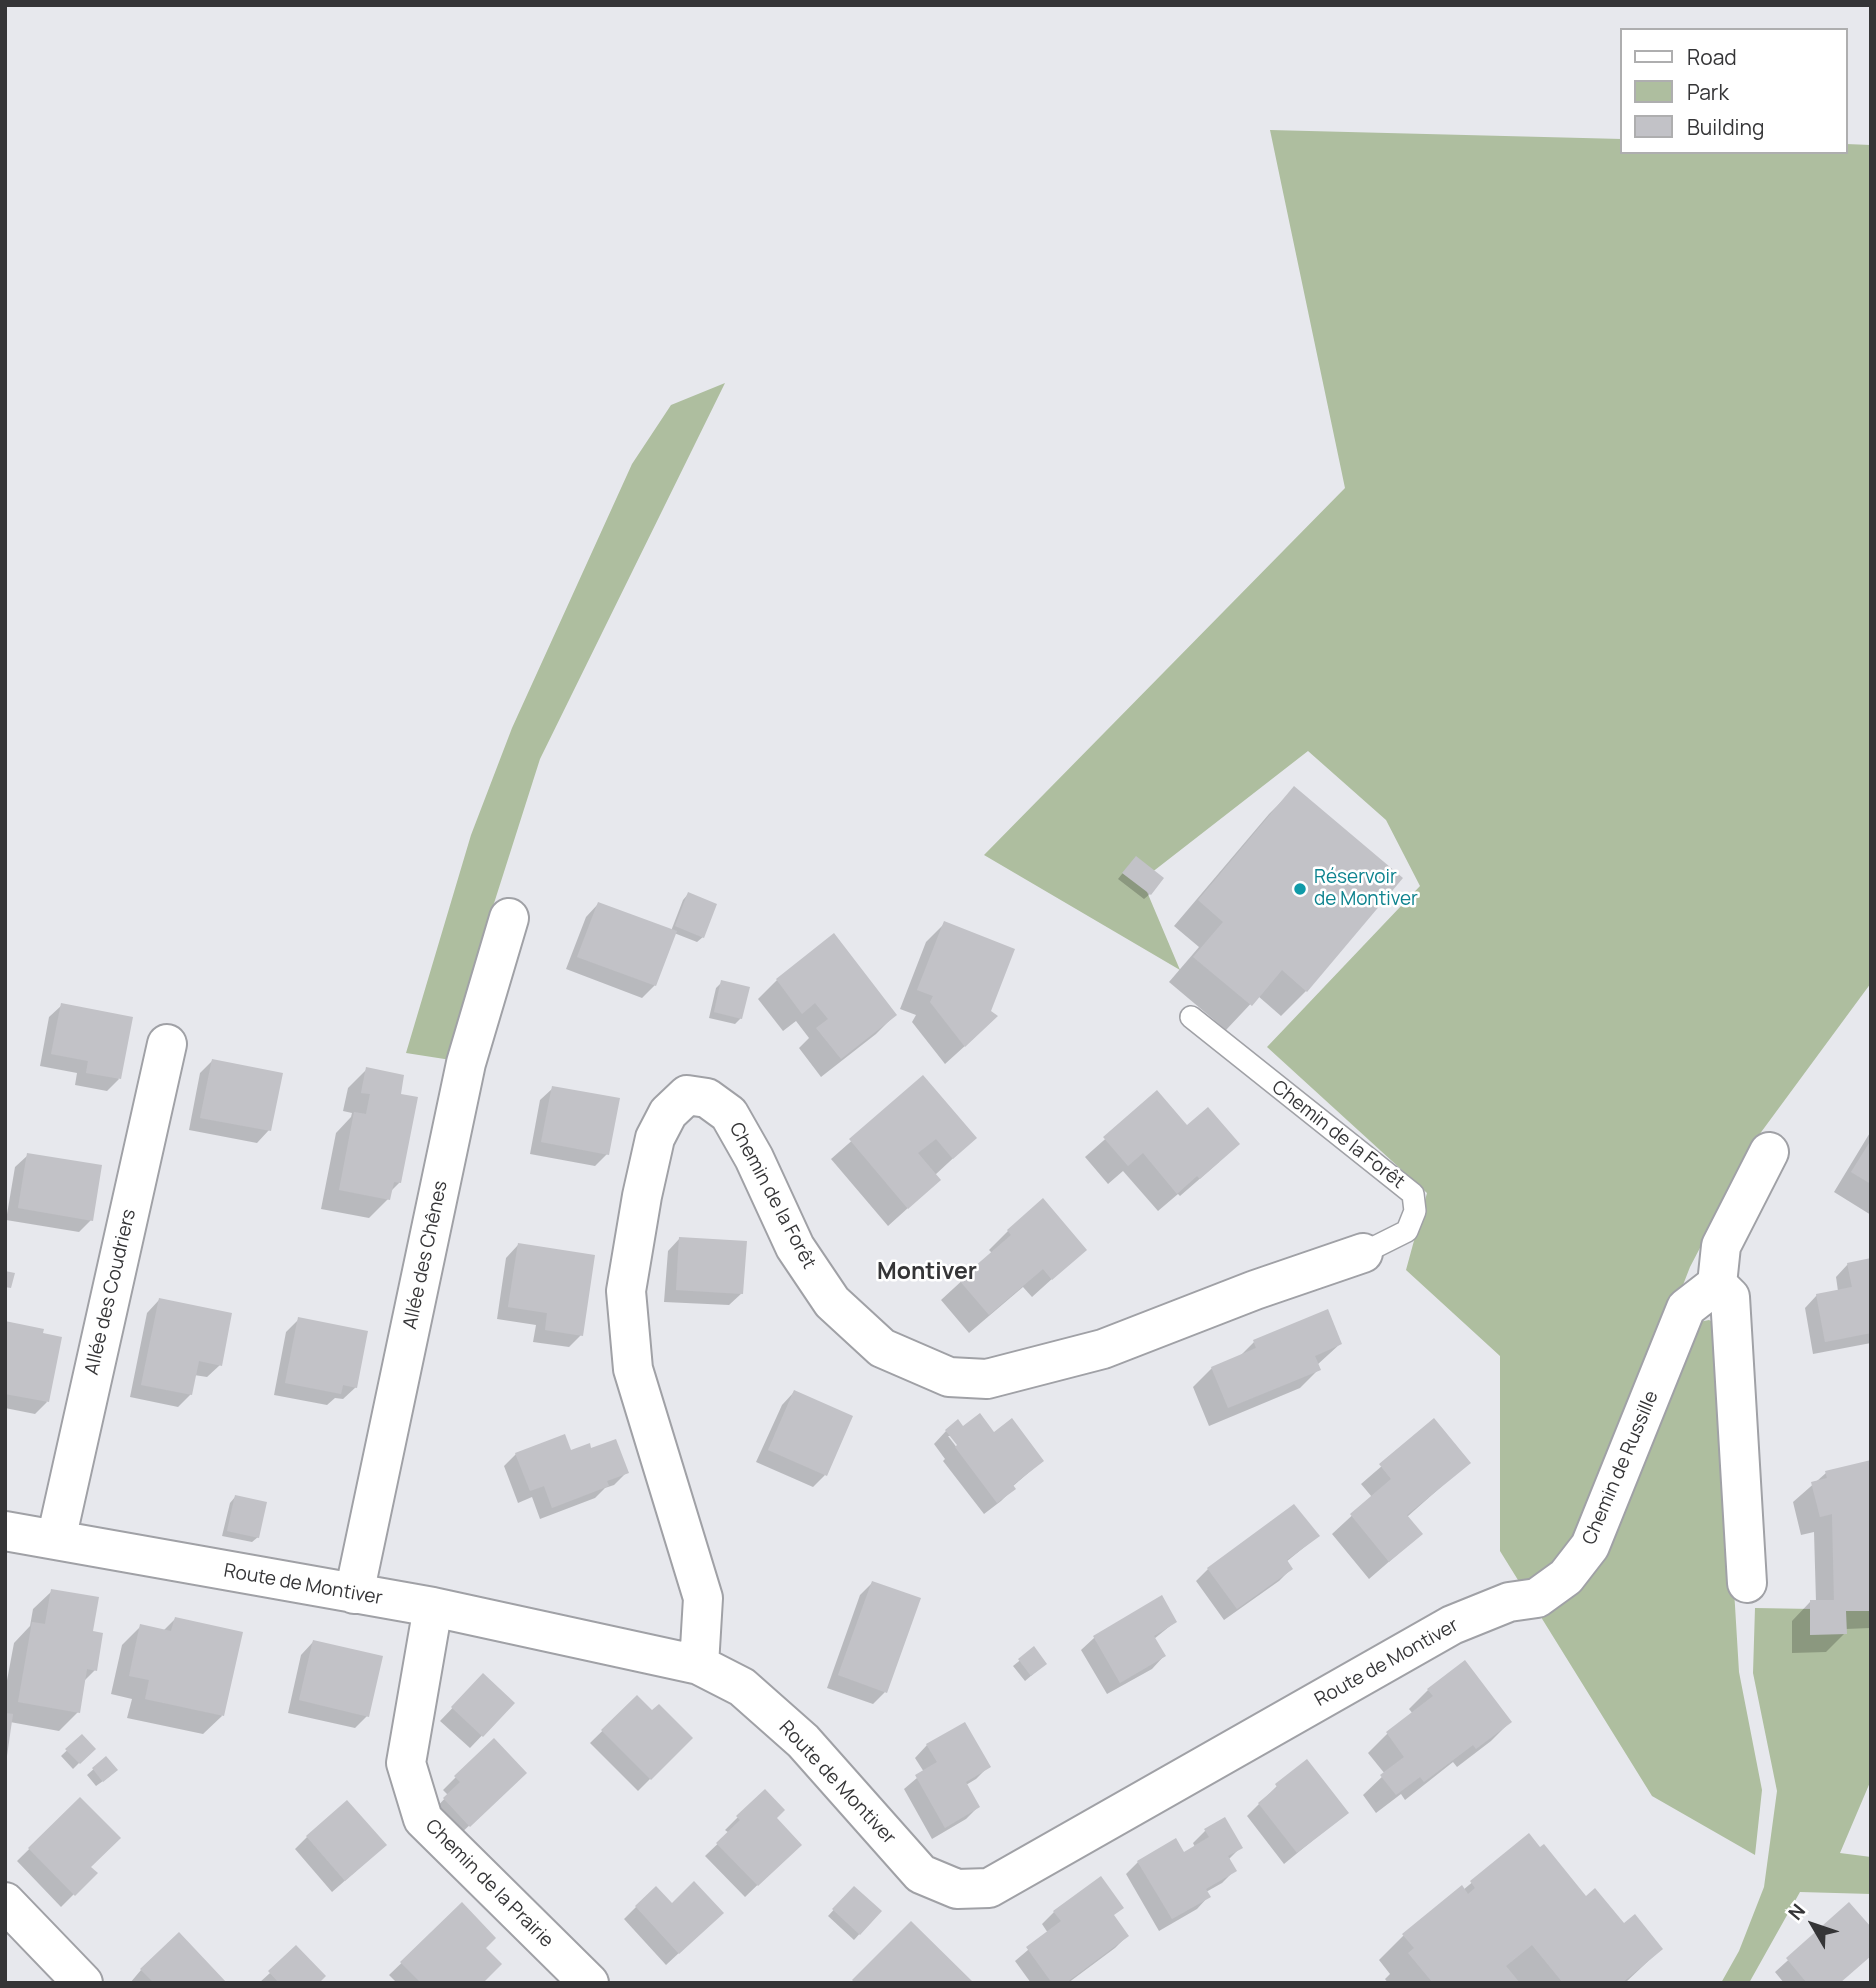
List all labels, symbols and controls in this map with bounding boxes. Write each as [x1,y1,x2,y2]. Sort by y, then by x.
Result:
legend [1620,28,1848,154]
text: Road [1687,43,1737,71]
text: Park [1687,78,1729,106]
text: Building [1687,113,1764,141]
place label: Réservoir de Montiver [1314,867,1418,911]
marker: Réservoir de Montiver [1292,881,1308,897]
street label: Chemin de la Forêt [1267,1076,1409,1194]
street label: Chemin de la Forêt [724,1119,820,1273]
street label: Allée des Chênes [399,1179,453,1331]
street label: Allée des Coudriers [81,1207,141,1377]
district label: Montiver [877,1259,977,1287]
street label: Chemin de Russille [1578,1388,1664,1548]
street label: Route de Montiver [222,1560,384,1610]
street label: Route de Montiver [1311,1614,1463,1712]
street label: Route de Montiver [774,1717,900,1849]
street label: Chemin de la Prairie [420,1815,558,1953]
north arrow [1778,1890,1848,1960]
text: N [1782,1898,1811,1925]

